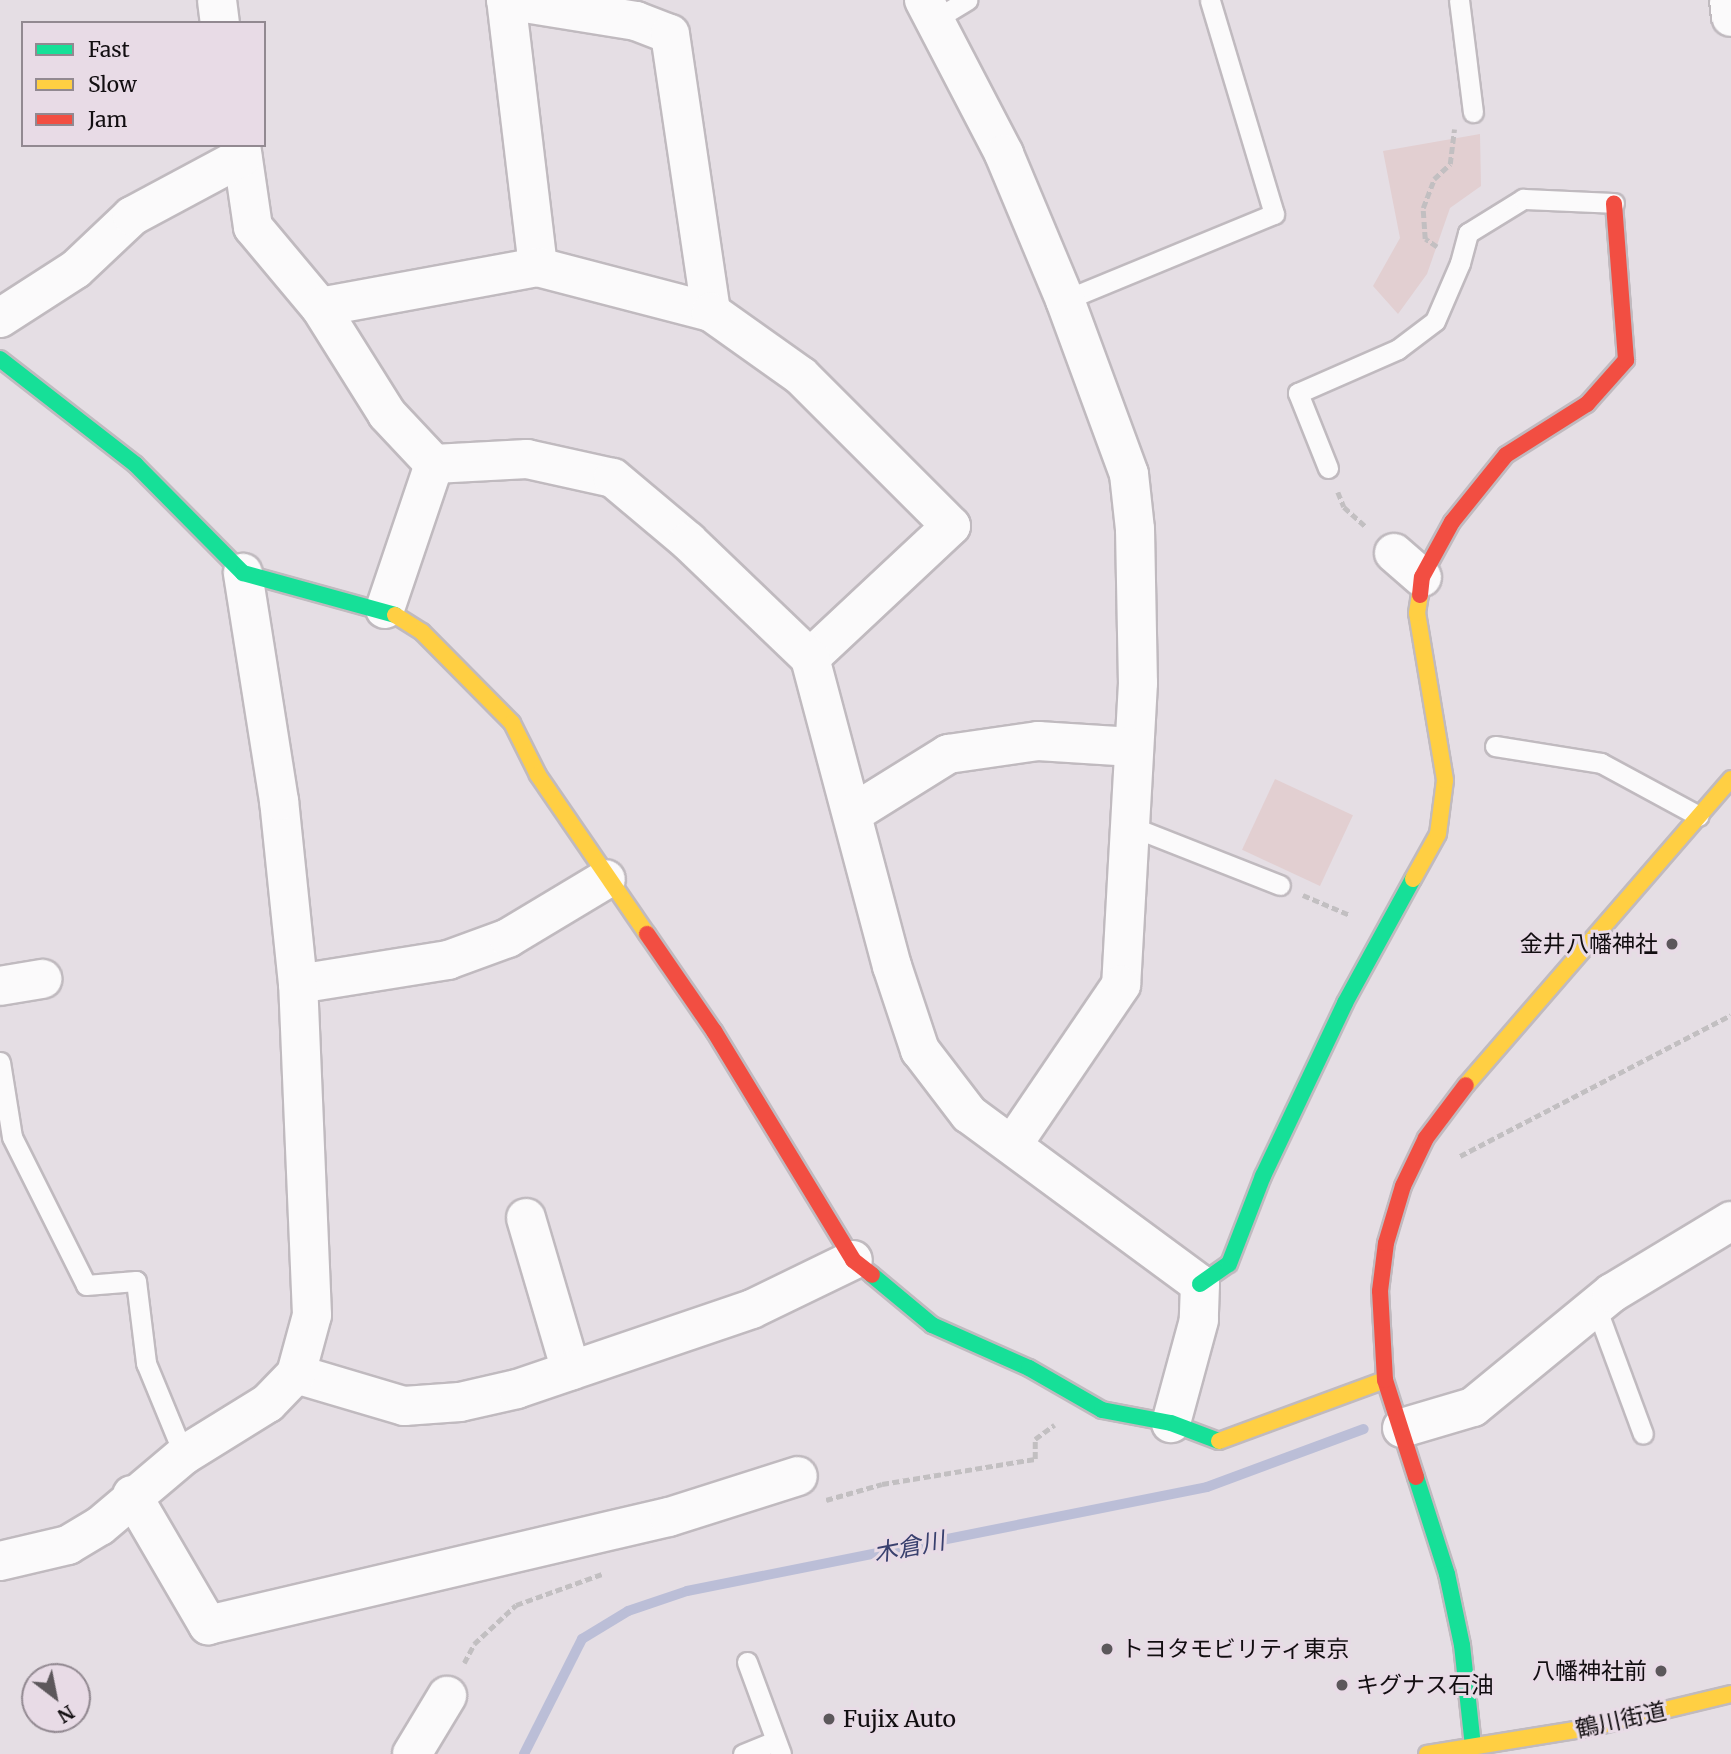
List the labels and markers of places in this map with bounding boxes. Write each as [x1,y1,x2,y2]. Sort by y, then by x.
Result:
place label: 金井八幡神社 [1520,930,1658,958]
marker: 金井八幡神社 [1664,936,1680,952]
place label: トヨタモビリティ東京 [1121,1635,1351,1663]
marker: トヨタモビリティ東京 [1099,1641,1115,1657]
place label: 八幡神社前 [1532,1657,1647,1685]
marker: 八幡神社前 [1653,1663,1669,1679]
place label: キグナス石油 [1356,1671,1494,1699]
marker: キグナス石油 [1334,1677,1350,1693]
place label: Fujix Auto [843,1705,956,1733]
marker: Fujix Auto [821,1711,837,1727]

